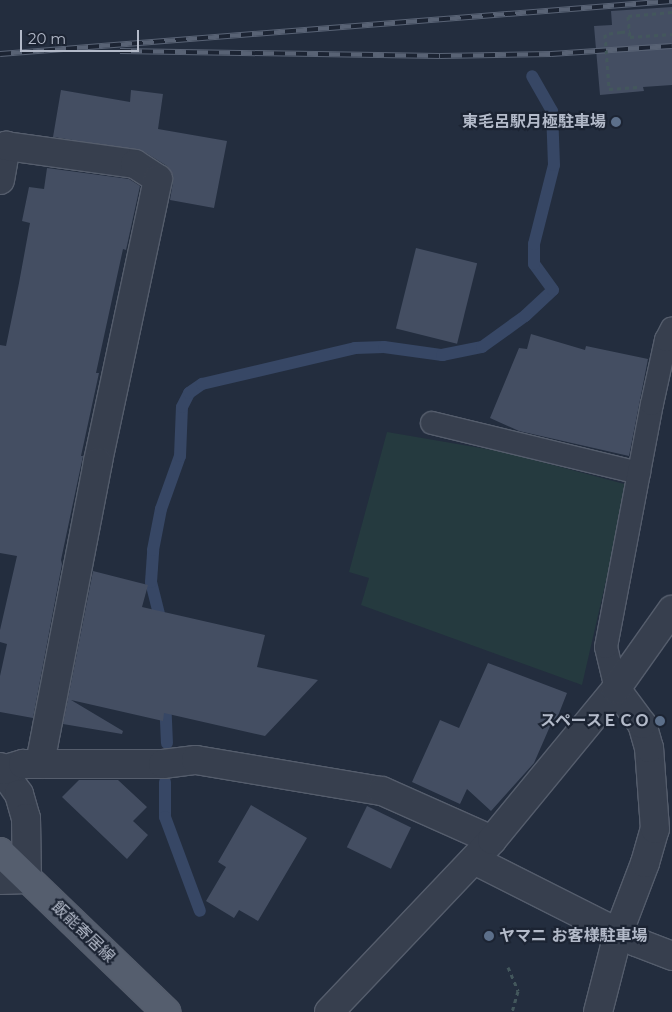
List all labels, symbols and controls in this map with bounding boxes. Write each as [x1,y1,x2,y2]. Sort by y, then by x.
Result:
scale bar [22,20,141,52]
text: 20 m [28,29,66,48]
place label: 東毛呂駅月極駐車場 [462,112,606,132]
marker: 東毛呂駅月極駐車場 [610,116,622,128]
place label: スペースＥＣＯ [538,711,650,731]
marker: スペースＥＣＯ [654,715,666,727]
street label: 飯能寄居線 [48,897,118,967]
place label: ヤマニ お客様駐車場 [499,926,648,946]
marker: ヤマニ お客様駐車場 [483,930,495,942]

